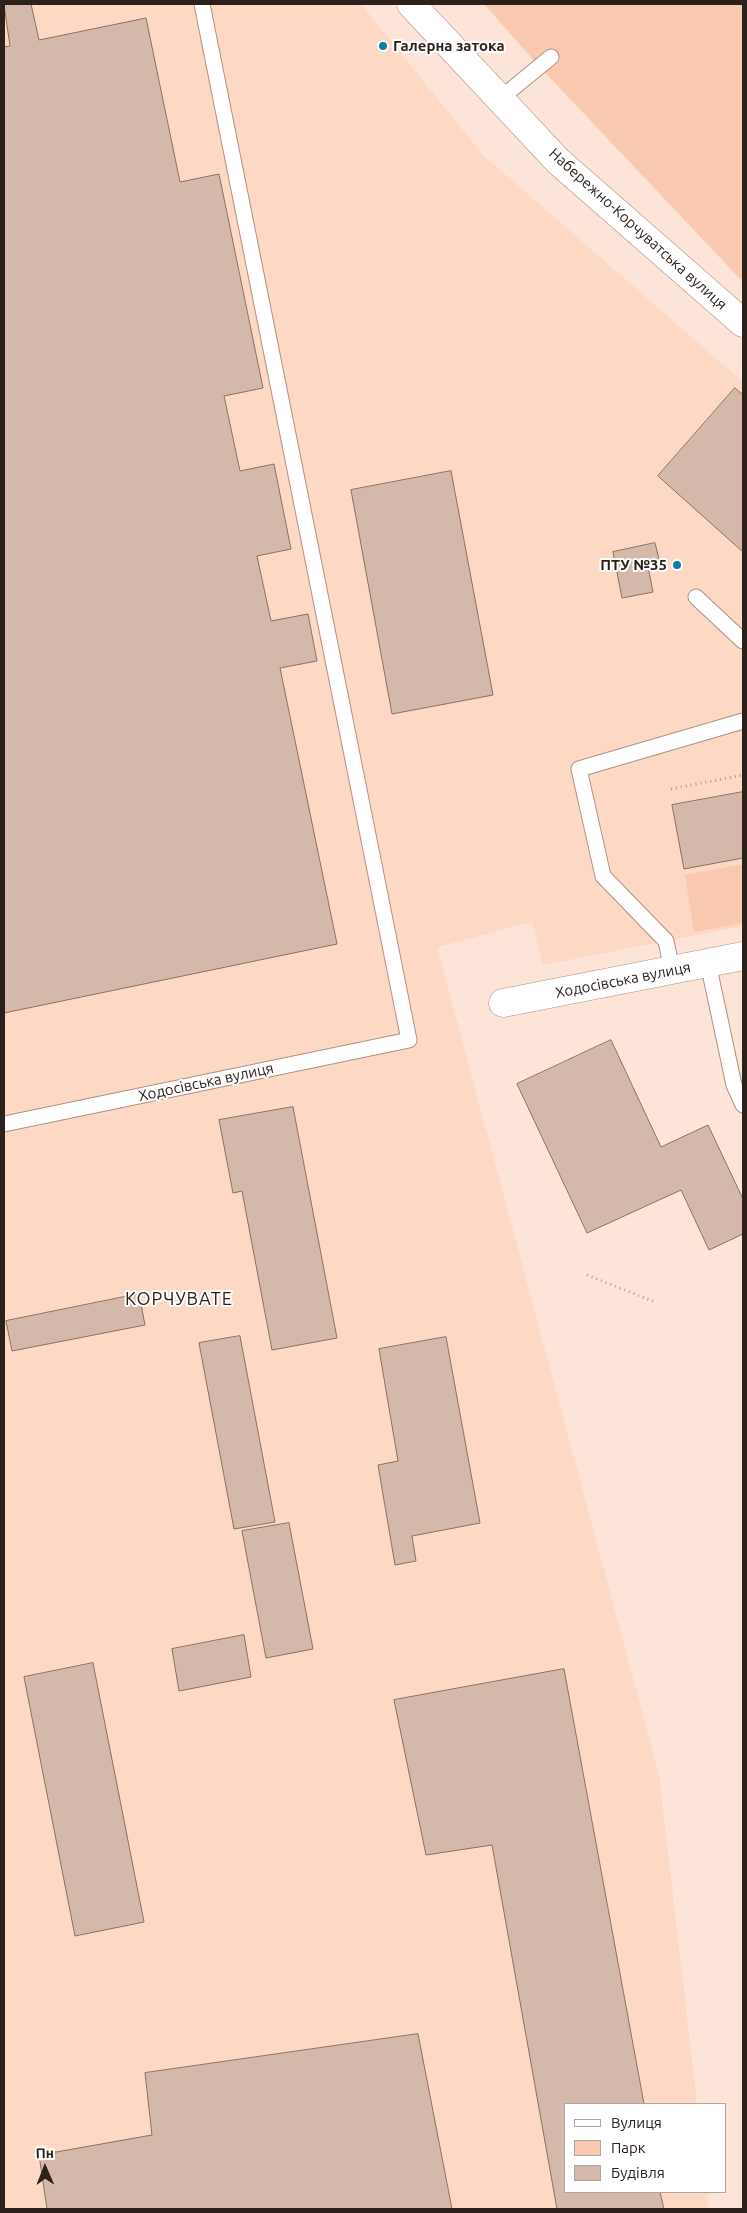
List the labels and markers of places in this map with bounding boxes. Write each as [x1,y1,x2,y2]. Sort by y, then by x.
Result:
place label: Галерна затока [393,37,505,55]
marker: Галерна затока [377,40,389,52]
place label: ПТУ №35 [600,556,667,574]
marker: ПТУ №35 [671,559,683,571]

